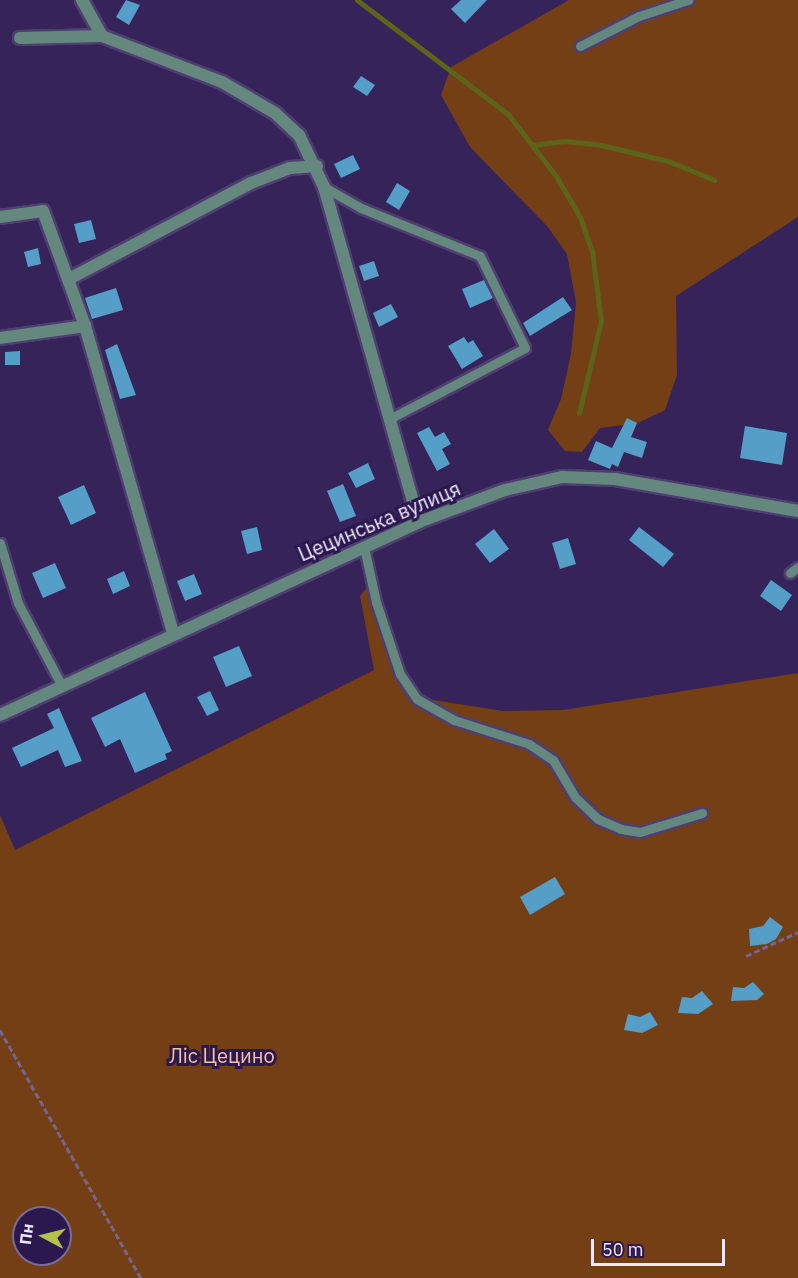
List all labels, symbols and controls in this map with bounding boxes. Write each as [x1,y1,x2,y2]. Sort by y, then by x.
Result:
street label: Цецинська вулиця [294,476,464,566]
park label: Ліс Цецино [169,1043,275,1067]
north arrow [12,1206,72,1266]
text: Пн [15,1222,37,1246]
scale bar [594,1227,728,1265]
text: 50 m [602,1238,644,1261]

